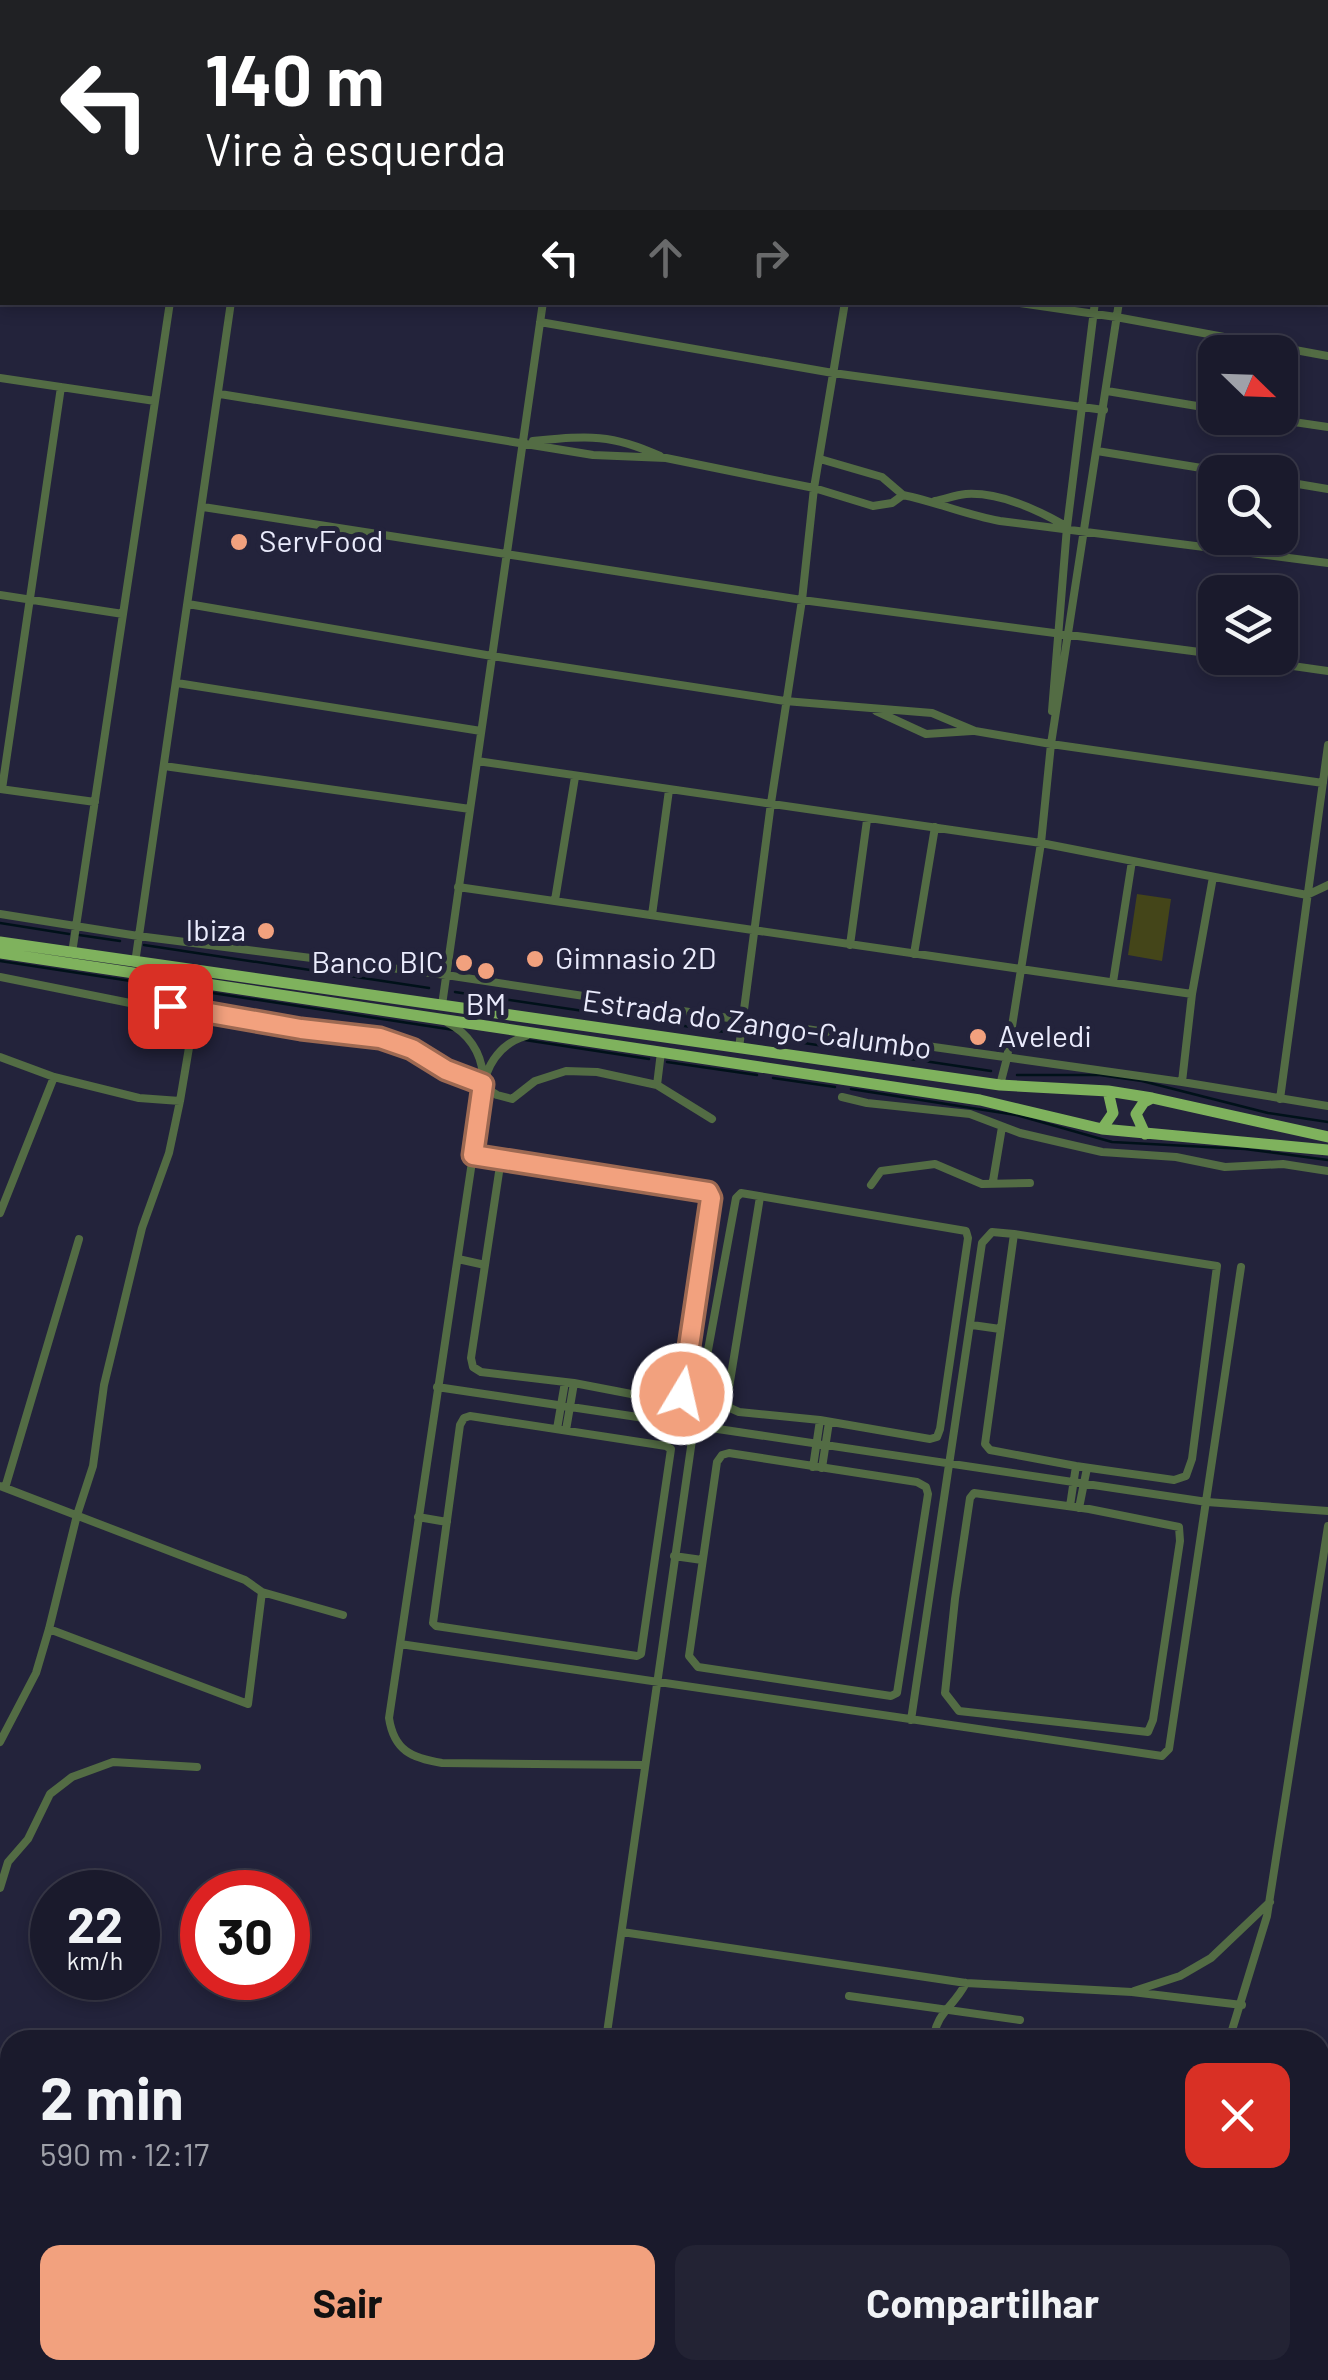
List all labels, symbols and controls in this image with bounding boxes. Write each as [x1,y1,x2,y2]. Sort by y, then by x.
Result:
text: 140 m [205,36,384,120]
icon: left [40,40,170,170]
text: Vire à esquerda [205,121,506,175]
icon: left [533,230,588,285]
icon: ahead [638,230,693,285]
icon: right [743,230,798,285]
north arrow [1198,335,1298,435]
map controls [1198,335,1298,675]
button: search [1198,455,1298,555]
place label: ServFood [259,522,383,558]
marker: ServFood [228,531,250,553]
button: layers [1198,575,1298,675]
place label: Ibiza [186,911,246,947]
marker: Ibiza [255,920,277,942]
place label: Gimnasio 2D [555,939,716,975]
place label: Banco BIC [311,943,444,979]
marker: Gimnasio 2D [524,948,546,970]
marker: Banco BIC [453,952,475,974]
marker: BM [475,960,497,982]
pin [128,964,213,1049]
icon: arrive [143,979,198,1034]
street label: Estrada do Zango-Calumbo [581,981,934,1065]
place label: BM [466,985,506,1021]
place label: Aveledi [998,1017,1092,1053]
marker: Aveledi [967,1026,989,1048]
position arrow [630,1342,734,1446]
speed limit sign: 30 [180,1870,310,2000]
text: 22 [67,1893,123,1953]
text: km/h [67,1945,123,1975]
text: 2 min [40,2060,184,2132]
button: close [1185,2063,1290,2168]
text: 590 m · 12:17 [40,2134,209,2172]
button: Sair [40,2245,655,2360]
button: Compartilhar [675,2245,1290,2360]

